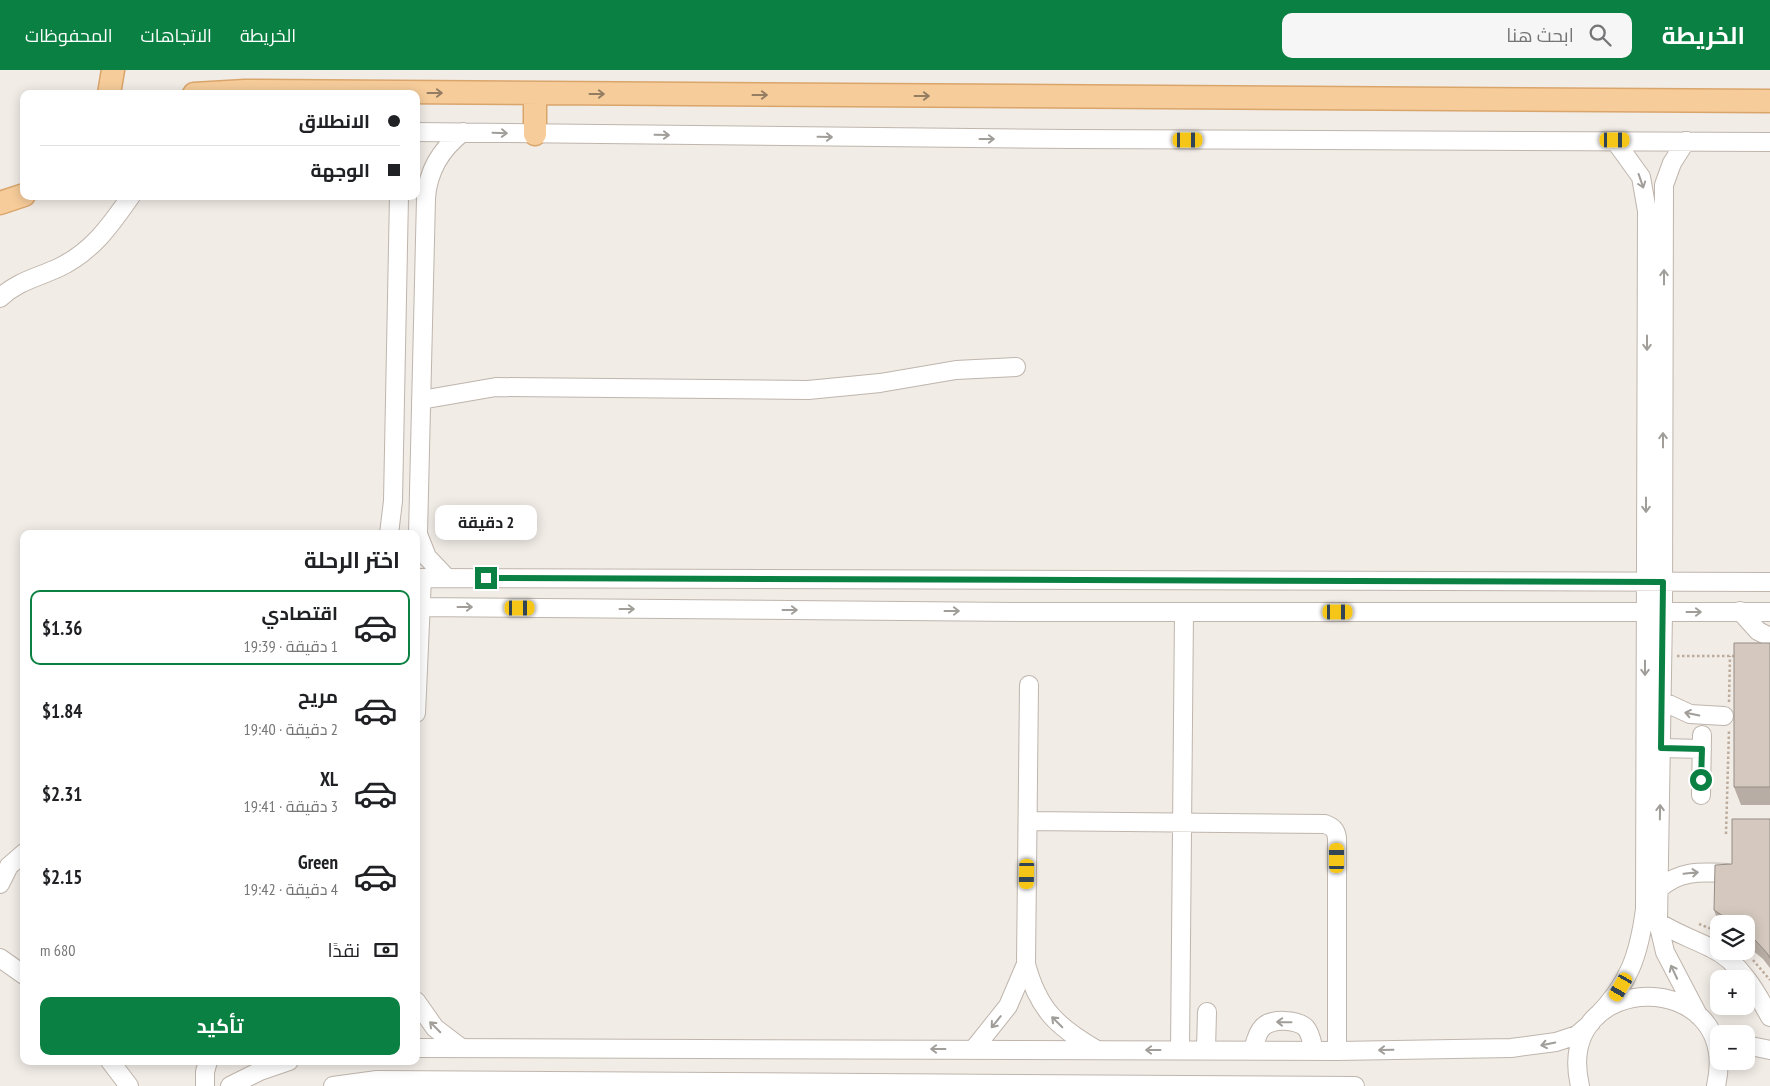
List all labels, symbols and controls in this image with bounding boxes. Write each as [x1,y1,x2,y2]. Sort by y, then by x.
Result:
search box [1282,13,1632,58]
text: الخريطة [1662,20,1745,51]
icon: search [1586,21,1614,49]
text: ابحث هنا [1506,23,1574,47]
text: المحفوظات [25,24,113,47]
text: الاتجاهات [141,24,212,47]
text: الخريطة [240,24,296,47]
one-way arrow [427,88,443,97]
one-way arrow [589,89,605,99]
one-way arrow [752,90,768,100]
one-way arrow [914,91,930,101]
text: الانطلاق [299,109,370,133]
one-way arrow [492,128,508,138]
one-way arrow [654,130,670,140]
one-way arrow [816,132,833,142]
car [1173,133,1203,148]
car [1600,133,1630,148]
one-way arrow [979,134,995,144]
text: الوجهة [310,158,370,182]
one-way arrow [1637,173,1647,189]
one-way arrow [1659,270,1669,286]
one-way arrow [1642,334,1652,350]
one-way arrow [1658,432,1668,448]
one-way arrow [1641,496,1651,513]
callout: 2 دقيقة [435,506,537,540]
text: 2 دقيقة [458,512,514,532]
text: اختر الرحلة [304,546,400,574]
route end [475,567,497,589]
text: اقتصادي [262,601,338,625]
car [505,601,535,616]
one-way arrow [456,602,473,612]
one-way arrow [619,604,635,614]
icon: car [353,605,398,650]
one-way arrow [782,605,798,615]
car [1323,605,1353,620]
one-way arrow [944,606,960,616]
one-way arrow [1686,607,1702,617]
text: $1.36 [42,616,82,640]
text: 1 دقيقة · 19:39 [243,636,338,656]
one-way arrow [1640,659,1650,675]
text: مريح [298,684,338,708]
icon: car [353,688,398,733]
text: $1.84 [42,699,82,723]
one-way arrow [1684,709,1700,718]
text: 2 دقيقة · 19:40 [243,719,338,739]
text: XL [320,767,338,791]
route start [1690,769,1712,791]
icon: car [353,771,398,816]
text: $2.31 [42,782,82,806]
text: 3 دقيقة · 19:41 [243,796,338,816]
one-way arrow [1655,805,1665,821]
car [1329,843,1344,873]
text: Green [298,850,338,874]
icon: car [353,854,398,899]
car [1019,859,1034,889]
text: $2.15 [42,865,82,889]
one-way arrow [1682,868,1698,878]
text: 4 دقيقة · 19:42 [243,879,338,899]
map controls [1710,915,1755,1070]
button: layers [1710,915,1755,960]
icon: cash [372,936,400,964]
text: نقدًا [328,938,360,962]
text: 680 m [40,940,75,960]
one-way arrow [1669,965,1679,980]
car [1607,970,1634,1004]
button: + [1710,970,1755,1015]
button: تأكيد [40,997,400,1055]
one-way arrow [990,1016,1001,1029]
one-way arrow [1051,1016,1063,1029]
one-way arrow [1276,1018,1292,1027]
one-way arrow [429,1021,441,1033]
button: − [1710,1025,1755,1070]
one-way arrow [1540,1040,1556,1049]
one-way arrow [930,1044,946,1054]
one-way arrow [1145,1045,1162,1055]
one-way arrow [1378,1045,1394,1055]

